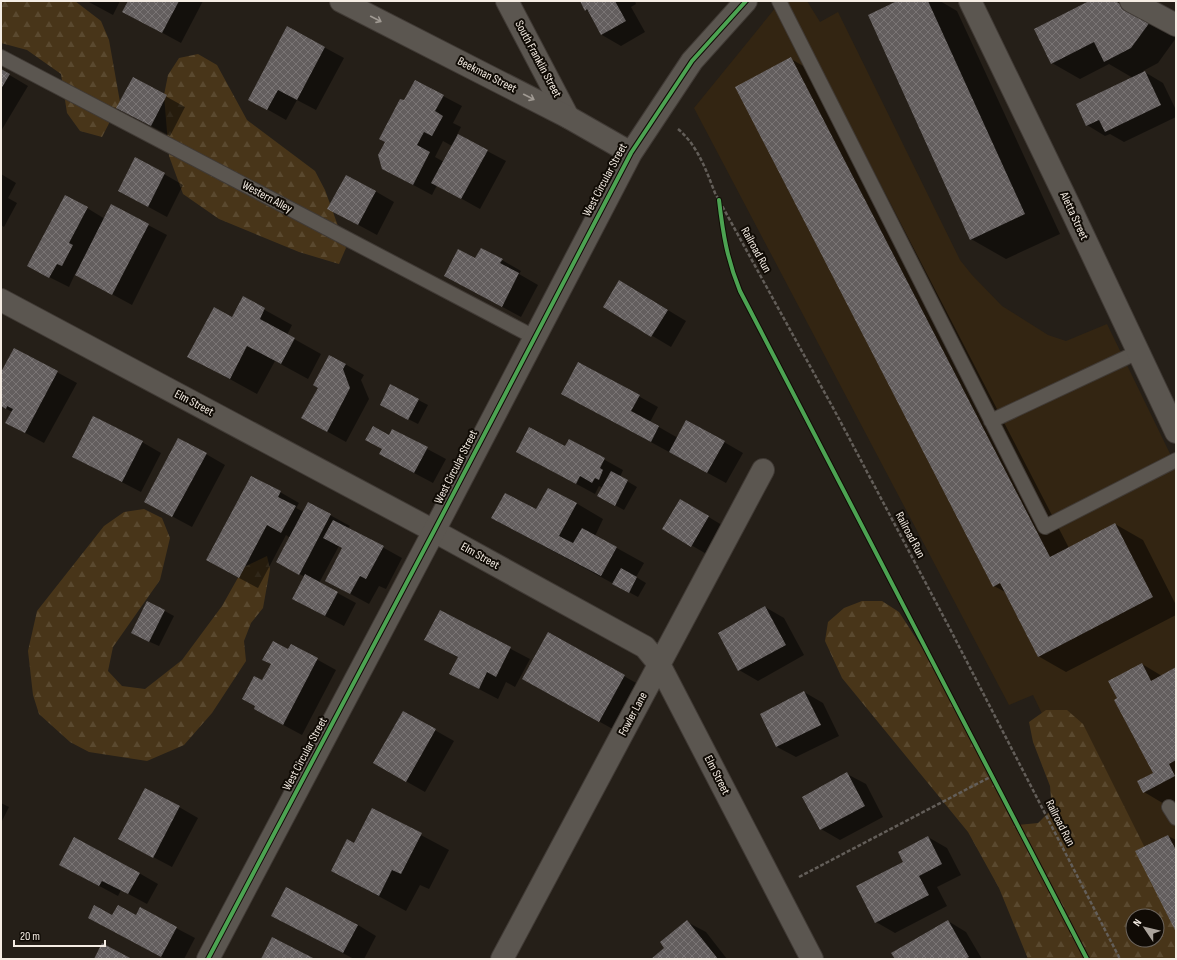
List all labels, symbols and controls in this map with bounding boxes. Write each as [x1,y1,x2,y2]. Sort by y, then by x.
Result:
one-way arrow [370,16,382,23]
street label: South Franklin Street [511,18,565,100]
street label: Beekman Street [455,54,519,96]
one-way arrow [523,94,535,101]
street label: West Circular Street [579,140,631,219]
street label: Western Alley [239,178,295,217]
street label: Aletta Street [1056,189,1092,243]
street label: Railroad Run [737,225,775,275]
street label: Elm Street [172,386,216,420]
street label: West Circular Street [431,427,481,506]
street label: Railroad Run [892,509,928,561]
street label: Elm Street [458,539,502,573]
street label: Fowler Lane [615,689,651,738]
street label: West Circular Street [279,714,331,793]
street label: Elm Street [701,753,733,797]
street label: Railroad Run [1042,797,1078,849]
north arrow [1125,908,1165,948]
text: N [1130,916,1144,929]
scale bar [14,922,105,948]
text: 20 m [20,929,40,944]

